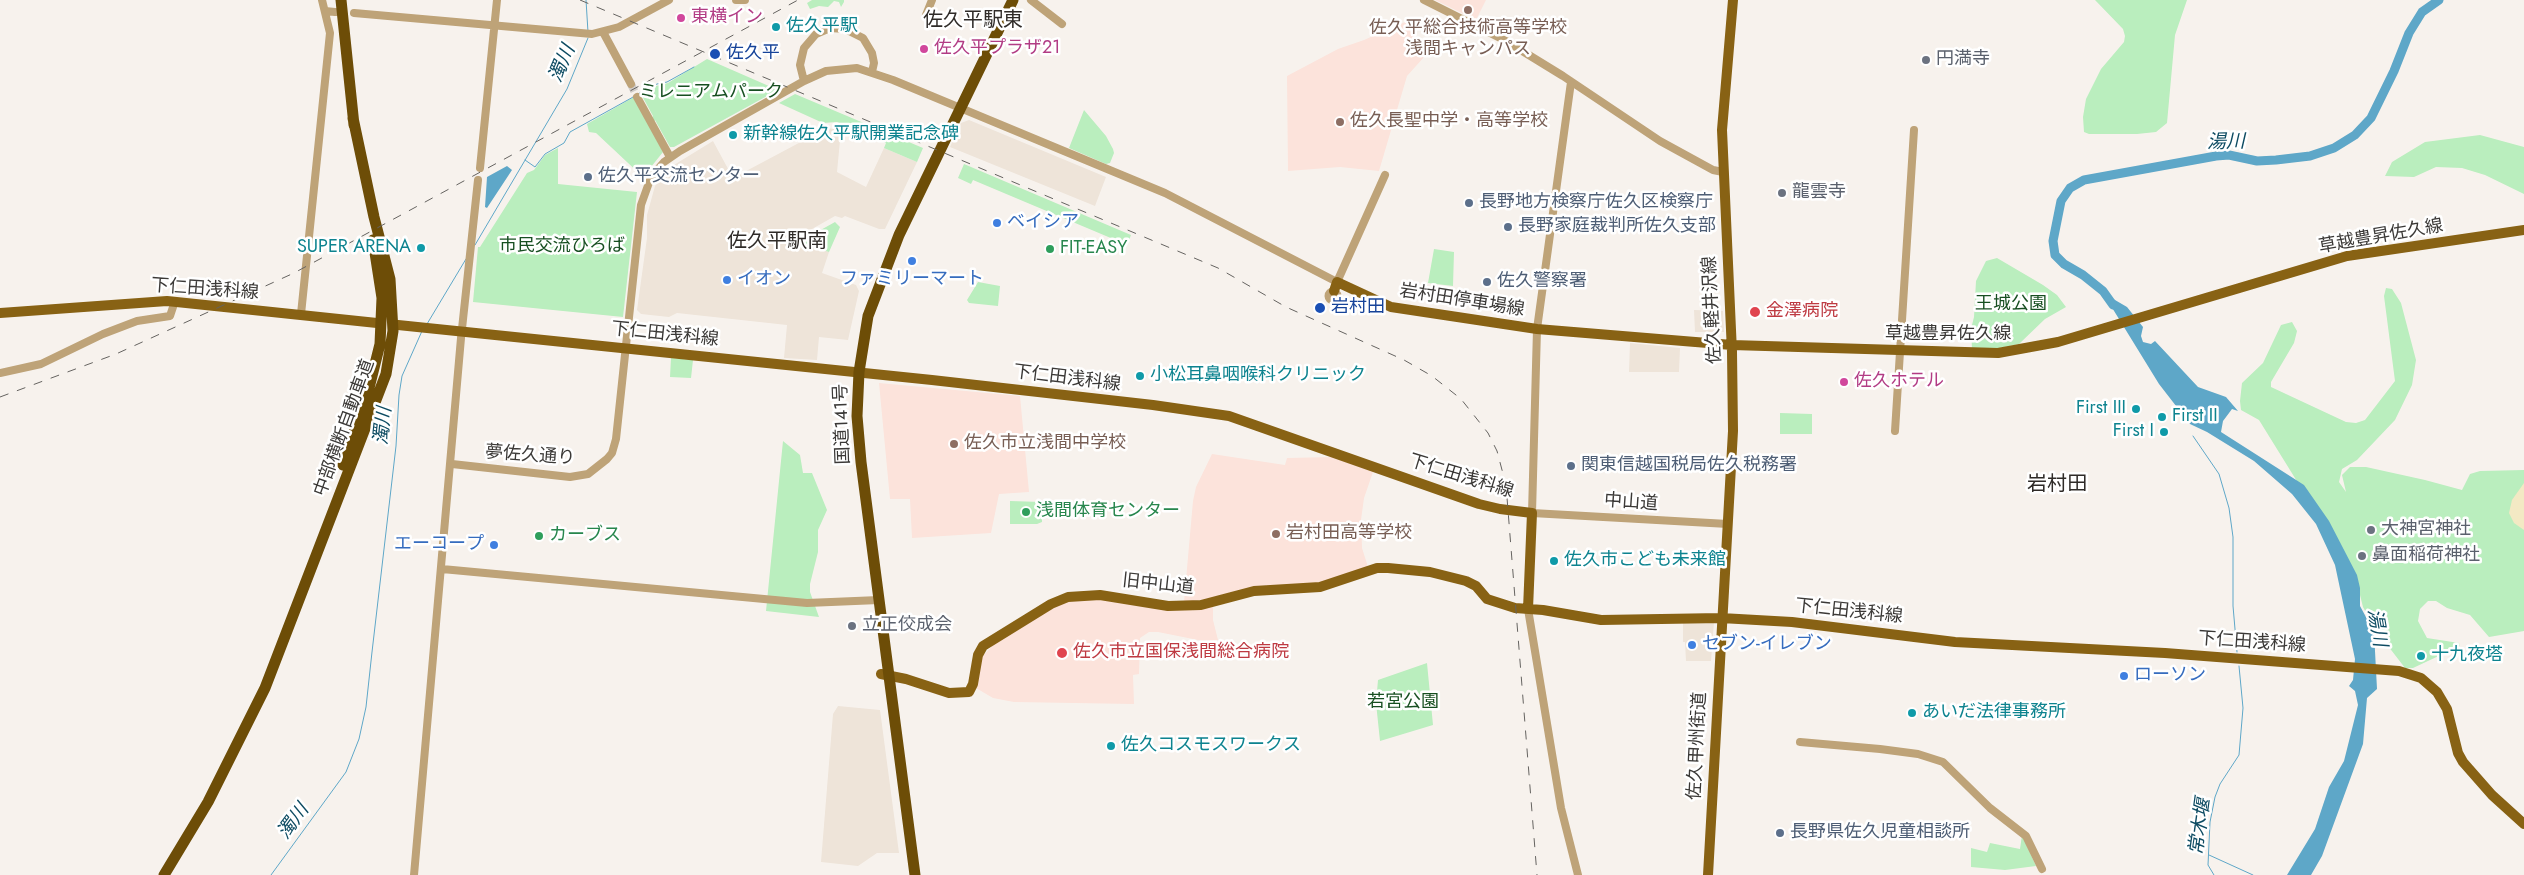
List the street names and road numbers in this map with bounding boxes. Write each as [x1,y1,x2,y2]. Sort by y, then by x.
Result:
street label: 草越豊昇佐久線 [2317,215,2445,259]
street label: 佐久軽井沢線 [1699,256,1727,364]
street label: 下仁田浅科線 [150,275,260,305]
street label: 岩村田停車場線 [1398,280,1526,322]
street label: 下仁田浅科線 [610,319,720,351]
street label: 草越豊昇佐久線 [1885,324,2011,346]
street label: 中部横断自動車道 [310,357,380,499]
street label: 下仁田浅科線 [1012,362,1122,396]
street label: 国道141号 [831,383,855,465]
street label: 夢佐久通り [484,442,576,470]
street label: 下仁田浅科線 [1406,451,1516,503]
street label: 中山道 [1603,490,1659,516]
street label: 旧中山道 [1121,570,1195,600]
street label: 下仁田浅科線 [1794,596,1904,628]
street label: 下仁田浅科線 [2197,628,2307,658]
street label: 佐久甲州街道 [1684,692,1712,800]

